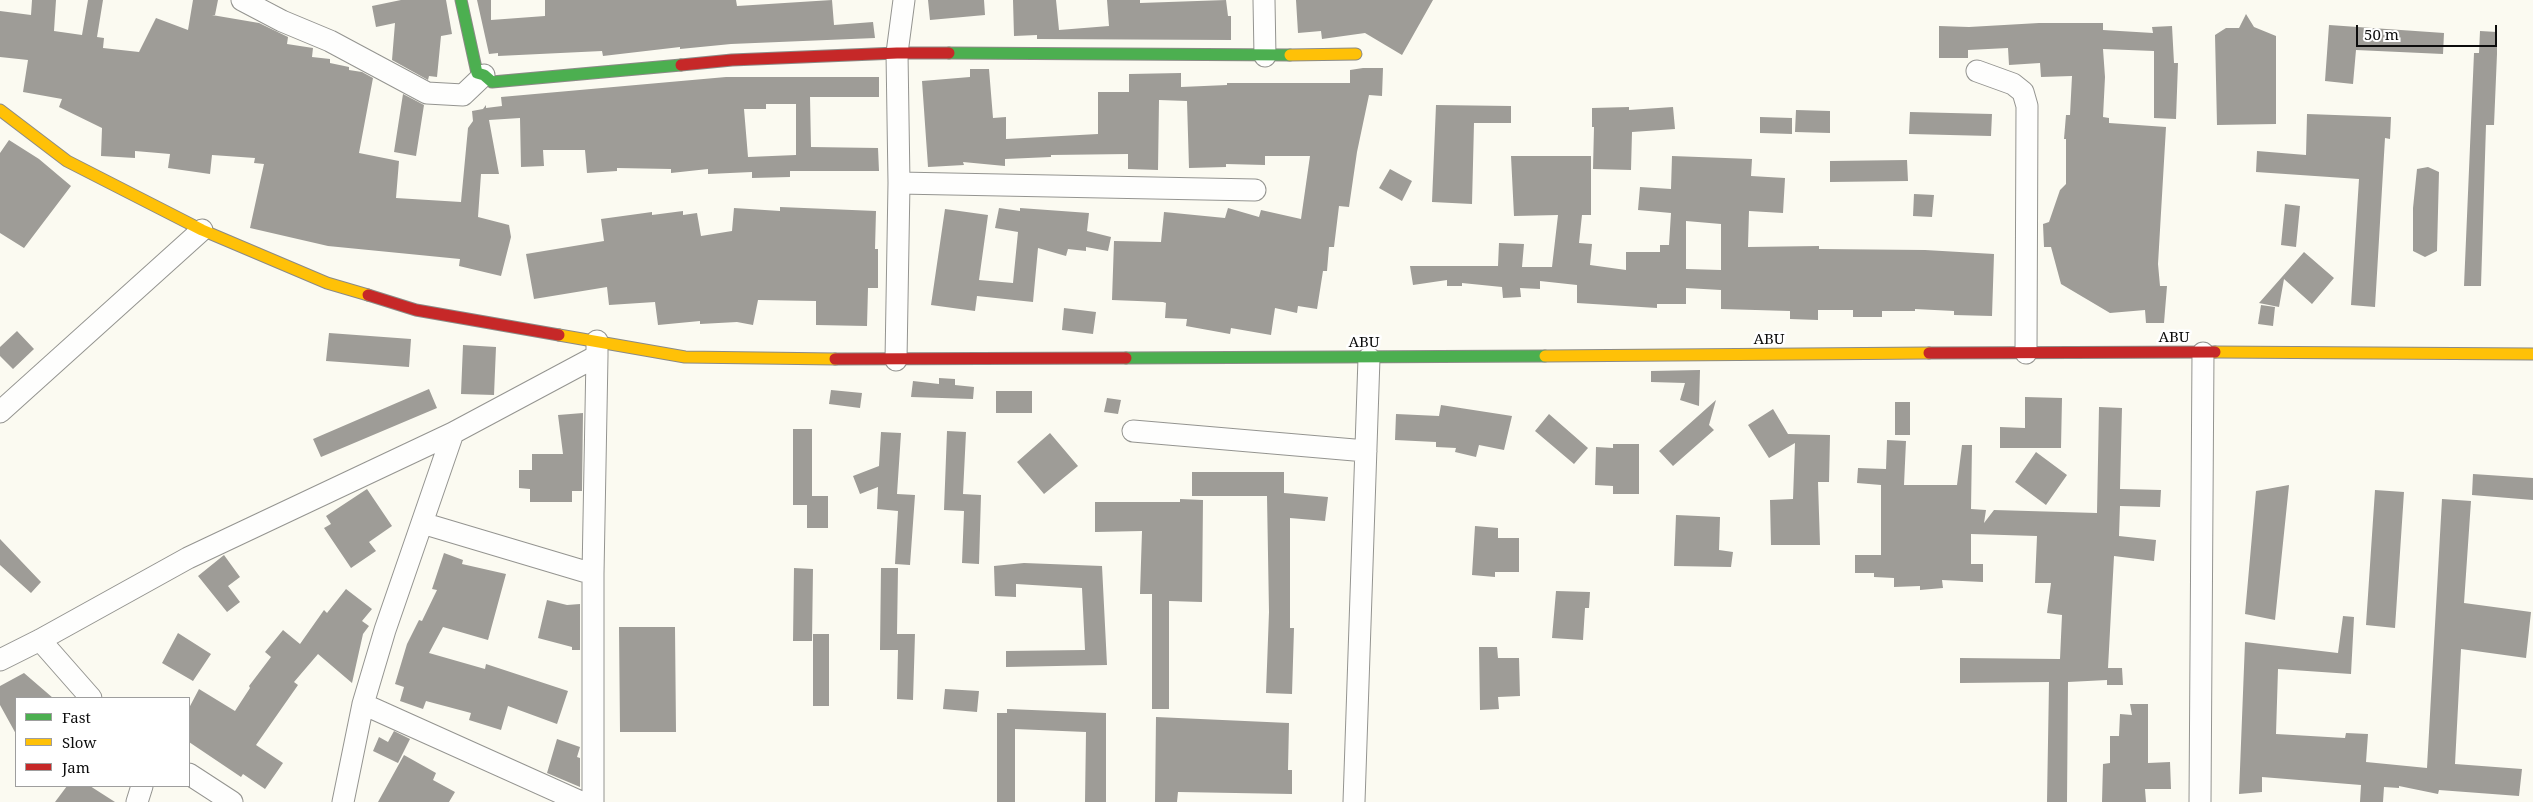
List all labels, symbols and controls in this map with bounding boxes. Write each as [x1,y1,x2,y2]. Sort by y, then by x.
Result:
scale bar [2358,15,2499,47]
text: 50 m [2364,24,2399,44]
street label: ABU [2158,329,2190,347]
street label: ABU [1753,331,1785,349]
street label: ABU [1348,334,1380,352]
legend [15,697,190,787]
text: Fast [62,707,91,727]
text: Slow [62,732,96,752]
text: Jam [62,757,90,777]

